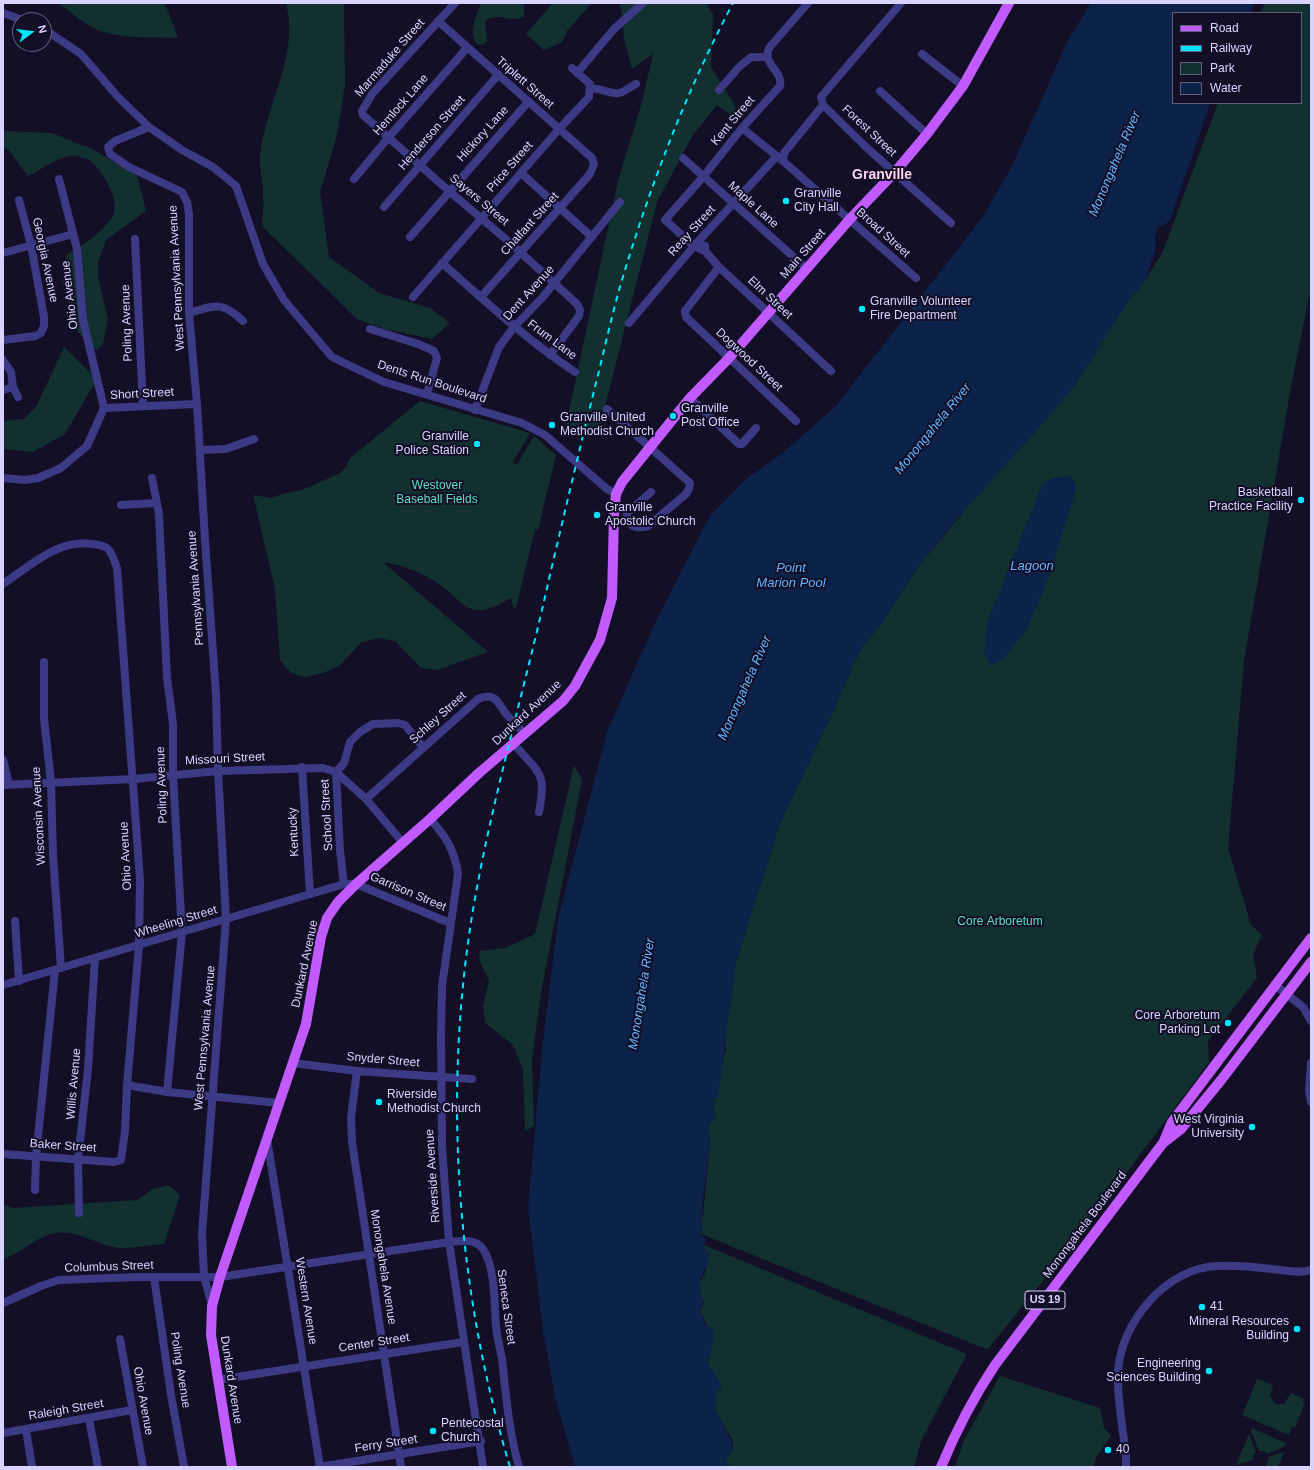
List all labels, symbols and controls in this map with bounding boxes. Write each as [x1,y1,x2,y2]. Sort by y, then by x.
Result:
north arrow [12,12,52,52]
legend [1172,12,1302,104]
street label: Marmaduke Street [352,16,428,100]
text: Road [1210,21,1239,35]
text: N [36,24,49,35]
text: Railway [1210,41,1252,55]
street label: Triplett Street [493,54,557,112]
text: Park [1210,61,1235,75]
street label: Hemlock Lane [370,71,432,139]
text: Water [1210,81,1242,95]
street label: Henderson Street [396,93,468,173]
street label: Kent Street [708,93,758,149]
street label: Forest Street [839,102,899,160]
street label: Hickory Lane [454,103,512,165]
water label: Monongahela River [1086,109,1144,219]
street label: Price Street [484,139,536,195]
district label: Granville [852,167,912,183]
street label: Sayers Street [447,171,511,229]
street label: Maple Lane [725,179,781,231]
place label: Granville City Hall [794,187,841,215]
street label: Chalfant Street [498,189,562,259]
marker: Granville City Hall [781,196,791,206]
street label: Reay Street [665,203,719,259]
street label: West Pennsylvania Avenue [166,205,188,351]
street label: Broad Street [853,205,913,261]
street label: Georgia Avenue [29,216,61,304]
street label: Main Street [777,226,829,282]
street label: Ohio Avenue [59,260,81,330]
street label: Dent Avenue [501,262,557,324]
street label: Elm Street [745,274,795,322]
street label: Poling Avenue [118,284,136,362]
place label: Granville Volunteer Fire Department [870,295,971,323]
marker: Granville Volunteer Fire Department [857,304,867,314]
street label: Frum Lane [524,317,580,363]
street label: Dogwood Street [713,325,785,395]
street label: Dents Run Boulevard [376,358,488,406]
water label: Monongahela River [891,380,975,478]
street label: Short Street [110,385,174,403]
place label: Granville Post Office [681,402,739,430]
place label: Granville United Methodist Church [560,411,654,439]
marker: Granville Post Office [668,411,678,421]
marker: Granville United Methodist Church [547,420,557,430]
place label: Granville Police Station [396,430,469,458]
marker: Granville Police Station [472,439,482,449]
park label: Westover Baseball Fields [396,479,478,507]
place label: Basketball Practice Facility [1209,486,1293,514]
marker: Basketball Practice Facility [1296,495,1306,505]
place label: Granville Apostolic Church [605,501,696,529]
marker: Granville Apostolic Church [592,510,602,520]
street label: Pennsylvania Avenue [185,530,207,646]
water label: Lagoon [1010,558,1054,574]
water label: Point Marion Pool [756,560,826,591]
water label: Monongahela River [715,633,775,743]
street label: Dunkard Avenue [489,677,565,749]
street label: Schley Street [407,689,469,747]
street label: Poling Avenue [153,746,171,824]
street label: Missouri Street [185,750,265,768]
street label: Wisconsin Avenue [29,766,49,866]
street label: School Street [318,779,336,851]
street label: Kentucky [286,807,302,857]
street label: Ohio Avenue [117,821,135,891]
street label: Garrison Street [368,869,448,915]
street label: Wheeling Street [133,903,219,941]
park label: Core Arboretum [957,915,1043,929]
street label: Dunkard Avenue [289,919,321,1009]
water label: Monongahela River [625,937,659,1051]
street label: West Pennsylvania Avenue [191,965,219,1111]
place label: Core Arboretum Parking Lot [1135,1009,1220,1037]
marker: Core Arboretum Parking Lot [1223,1018,1233,1028]
street label: Willis Avenue [64,1048,84,1120]
street label: Snyder Street [346,1050,420,1070]
place label: Riverside Methodist Church [387,1088,481,1116]
marker: Riverside Methodist Church [374,1097,384,1107]
place label: West Virginia University [1174,1113,1244,1141]
marker: West Virginia University [1247,1122,1257,1132]
street label: Riverside Avenue [423,1129,443,1223]
street label: Baker Street [29,1136,97,1156]
street label: Monongahela Boulevard [1040,1169,1130,1281]
street label: Monongahela Avenue [367,1208,399,1326]
street label: Western Avenue [292,1256,320,1346]
street label: Columbus Street [64,1258,154,1276]
street label: Seneca Street [494,1268,518,1346]
road number: US 19 [1025,1291,1065,1309]
place label: 41 [1210,1300,1223,1314]
marker: 41 [1197,1302,1207,1312]
place label: Mineral Resources Building [1189,1315,1289,1343]
marker: Mineral Resources Building [1292,1324,1302,1334]
street label: Center Street [338,1330,410,1356]
street label: Poling Avenue [167,1331,193,1409]
street label: Dunkard Avenue [217,1335,245,1425]
place label: Engineering Sciences Building [1106,1357,1201,1385]
street label: Ohio Avenue [130,1366,156,1436]
marker: Engineering Sciences Building [1204,1366,1214,1376]
street label: Raleigh Street [27,1396,105,1424]
place label: Pentecostal Church [441,1417,504,1445]
marker: Pentecostal Church [428,1426,438,1436]
street label: Ferry Street [354,1432,418,1456]
place label: 40 [1116,1443,1129,1457]
marker: 40 [1103,1445,1113,1455]

